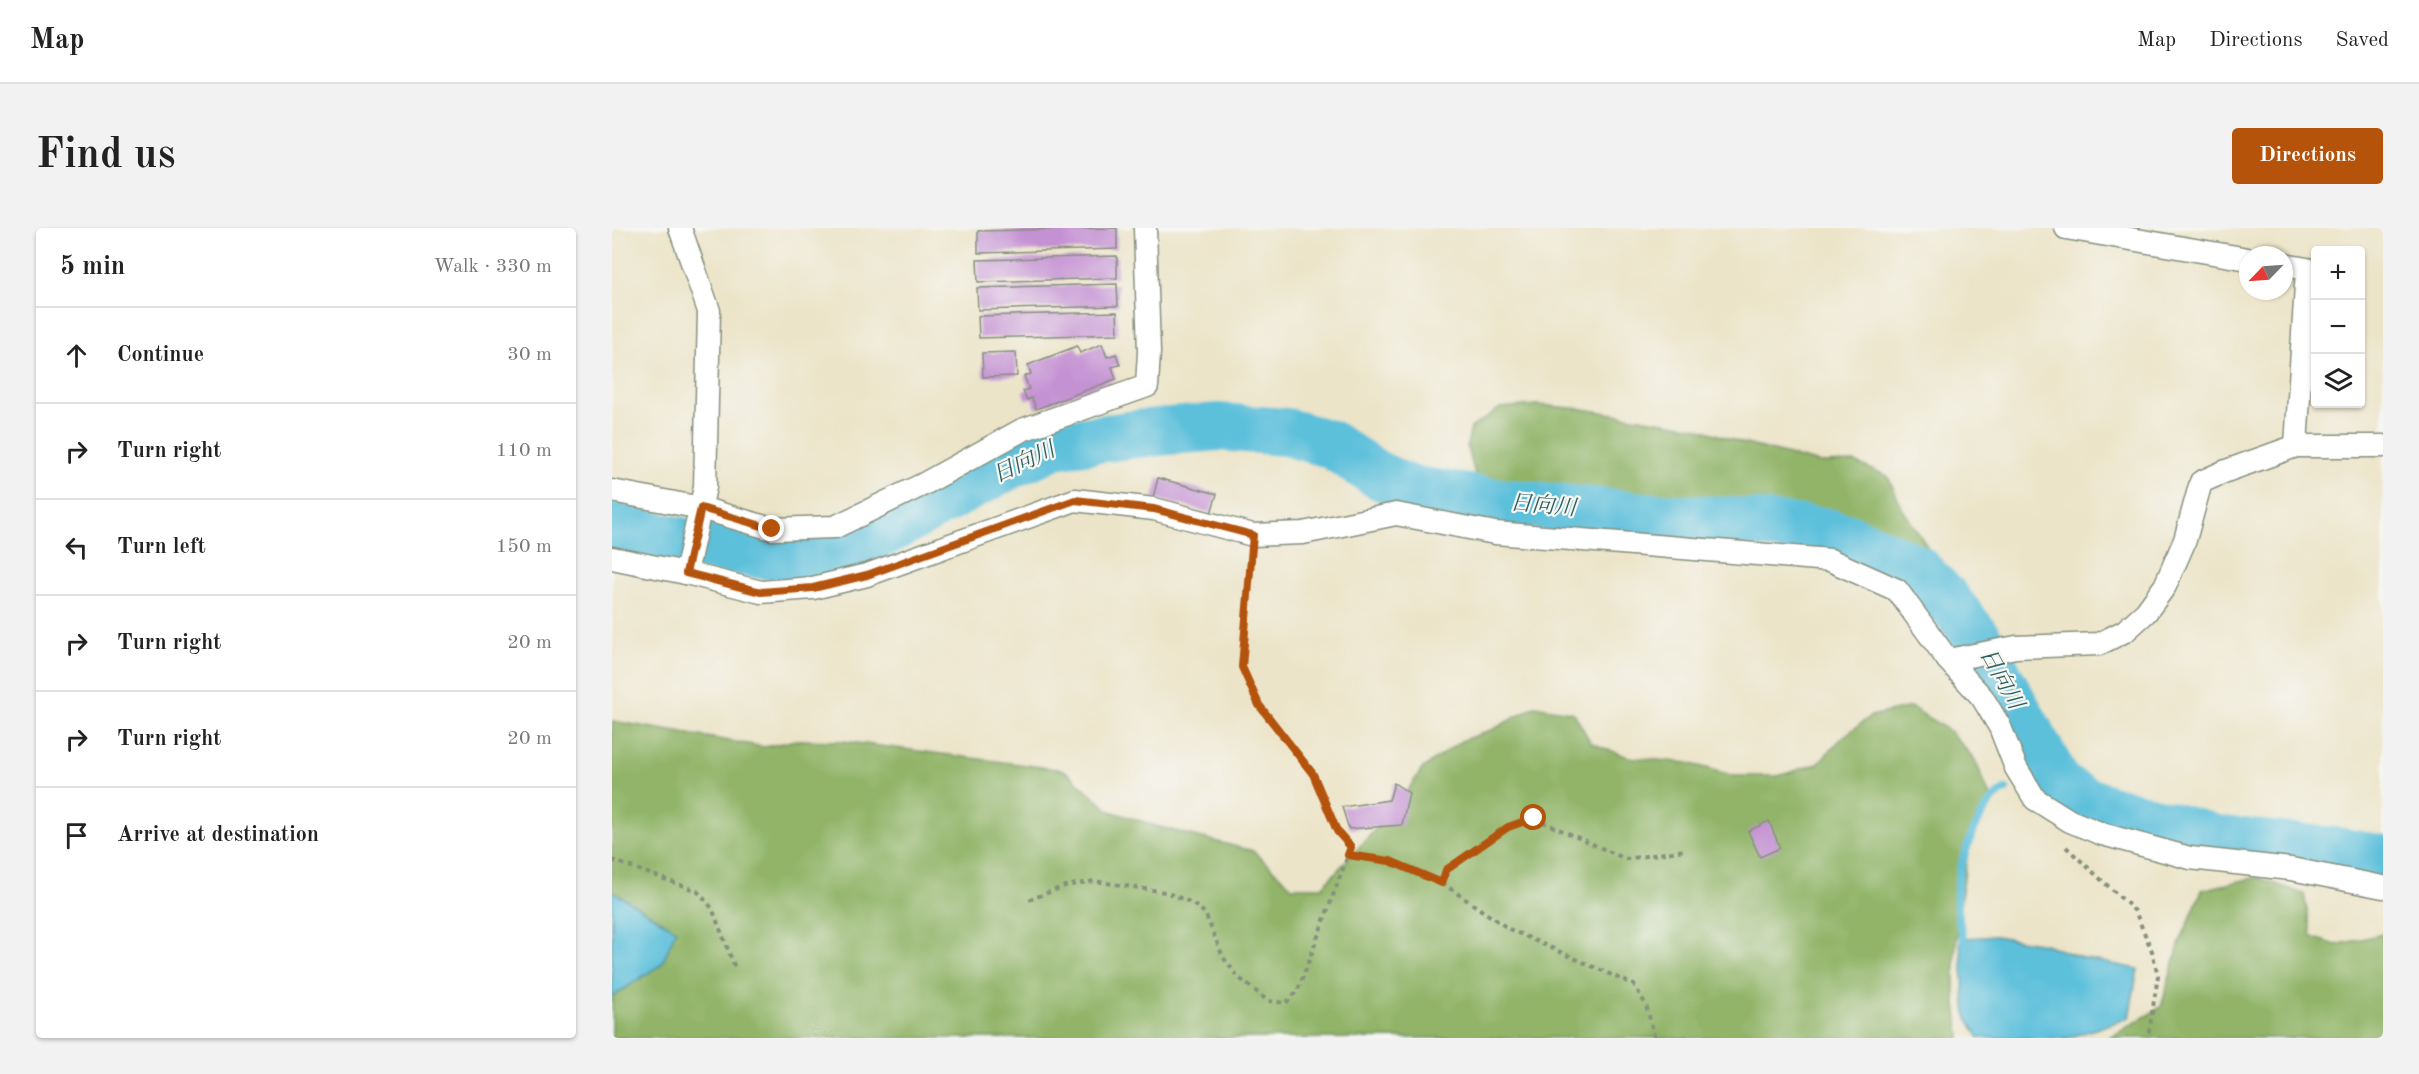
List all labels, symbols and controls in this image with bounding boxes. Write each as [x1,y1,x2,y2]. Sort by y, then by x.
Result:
text: Map [30,27,84,55]
text: Map [2137,30,2176,51]
text: Directions [2209,30,2303,51]
text: Saved [2336,30,2389,51]
button: Directions [2232,128,2383,184]
text: Find us [36,135,175,177]
north arrow [2239,246,2293,300]
map controls [2311,246,2365,408]
button: + [2311,246,2365,300]
text: 5 min [60,254,125,280]
text: Walk · 330 m [433,257,552,277]
button: − [2311,300,2365,354]
icon: ahead [60,339,93,372]
text: Continue [117,344,204,366]
text: 30 m [507,345,552,365]
button: layers [2311,354,2365,408]
icon: right [60,435,93,468]
water label: 日向川 [989,436,1060,487]
text: Turn right [117,440,221,462]
text: 110 m [496,441,552,461]
water label: 日向川 [1509,490,1579,520]
route end [758,515,784,541]
icon: left [60,531,93,564]
text: Turn left [117,536,206,558]
text: 150 m [496,537,552,557]
icon: right [60,627,93,660]
text: Turn right [117,632,221,654]
text: 20 m [507,633,552,653]
water label: 日向川 [1975,644,2029,715]
icon: right [60,723,93,756]
text: Turn right [117,728,221,750]
text: 20 m [507,729,552,749]
route start [1520,804,1546,830]
icon: arrive [60,819,93,852]
text: Arrive at destination [117,824,319,846]

